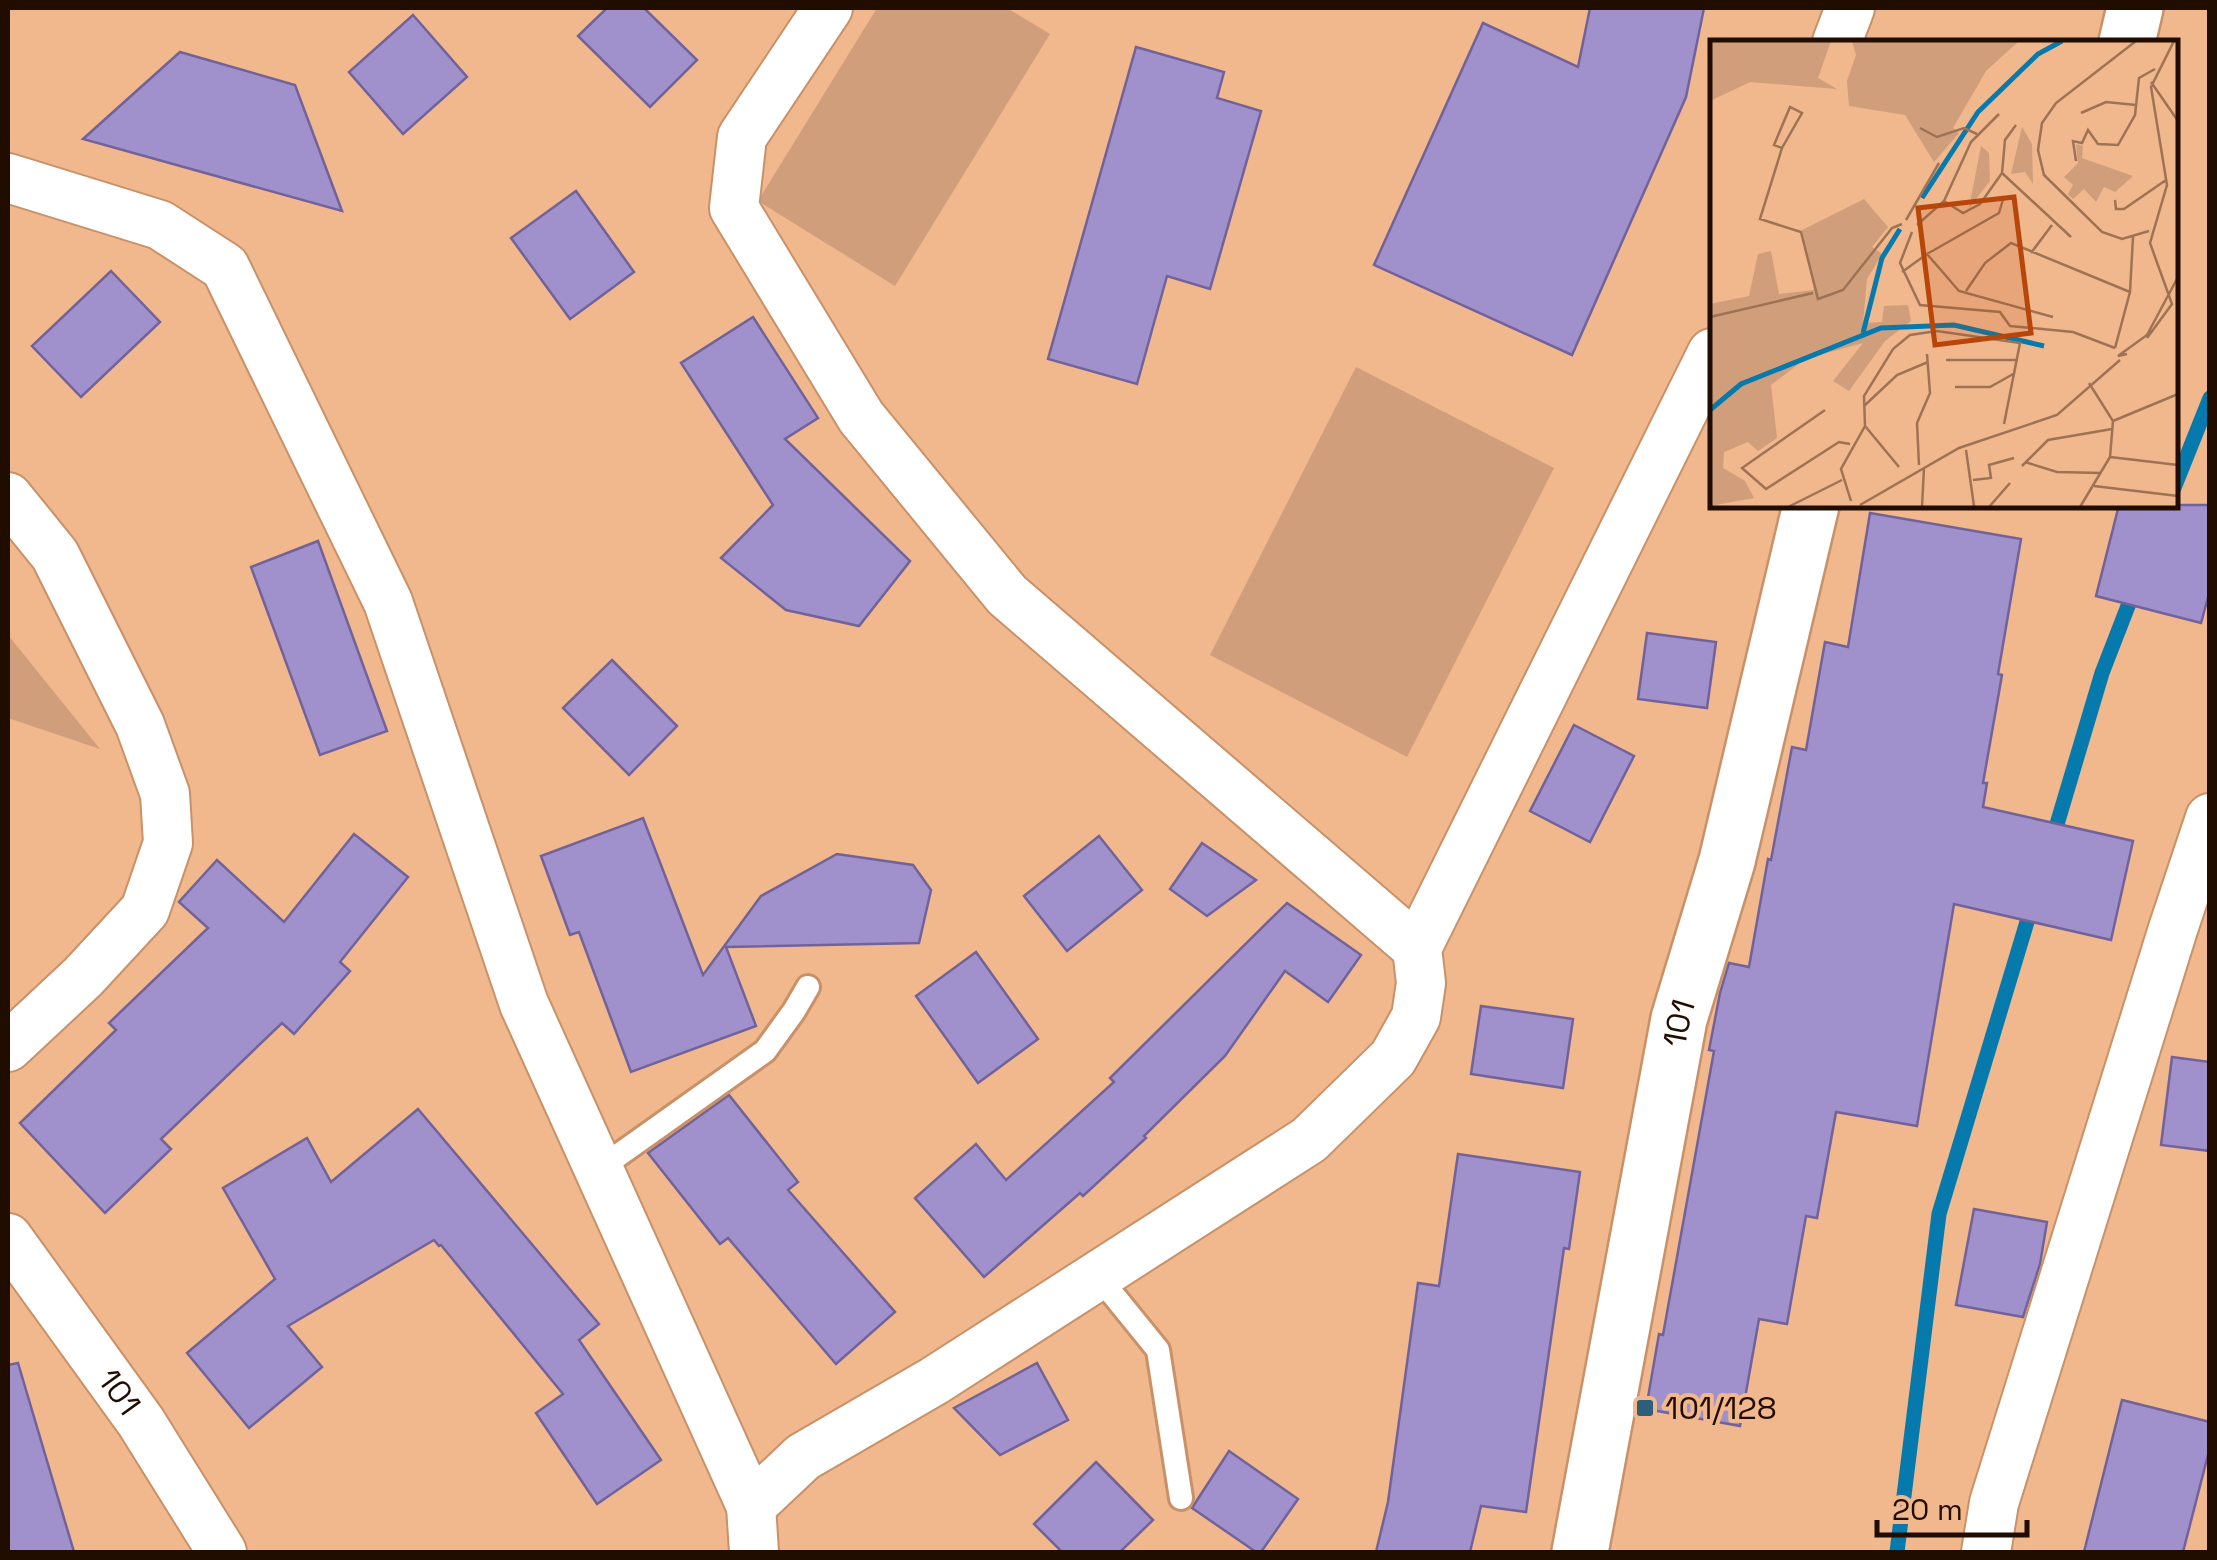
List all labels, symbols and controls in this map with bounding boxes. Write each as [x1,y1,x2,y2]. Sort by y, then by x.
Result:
inset map [1710,40,2177,508]
street label: 101 [1654,994,1704,1050]
street label: 101 [89,1361,149,1423]
place label: 101/128 [1665,1388,1777,1428]
marker: 101/128 [1634,1397,1656,1419]
scale bar [1877,1475,2027,1537]
text: 20 m [1892,1490,1963,1529]

